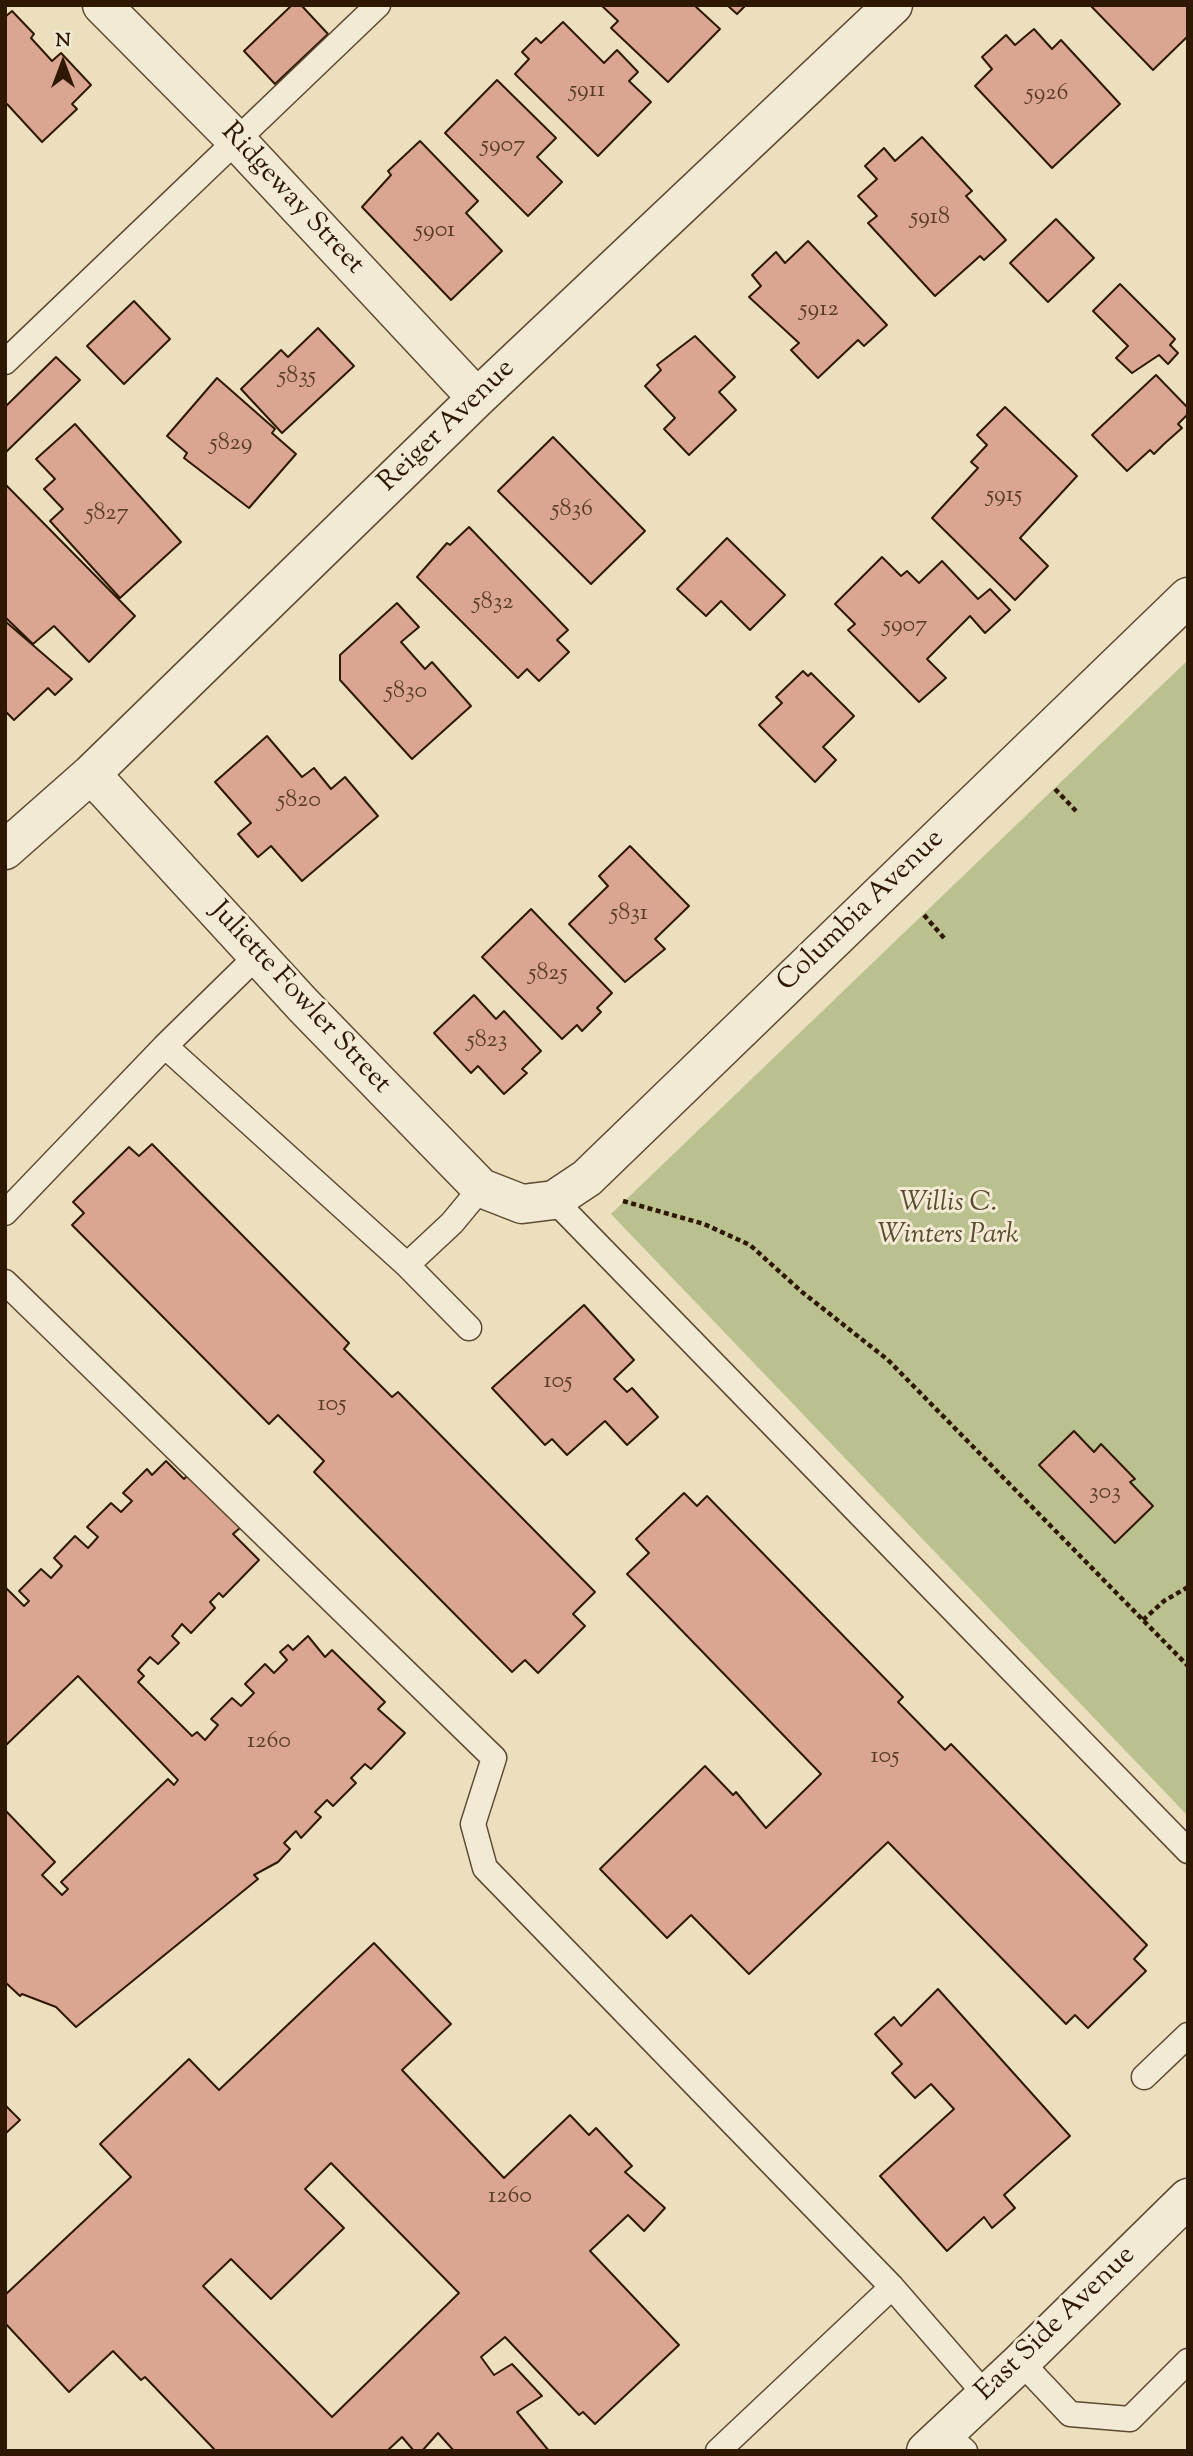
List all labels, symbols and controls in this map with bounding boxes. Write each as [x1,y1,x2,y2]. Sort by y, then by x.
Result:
north arrow [28,28,98,98]
text: N [55,28,71,55]
house number: 5911 [569,78,605,106]
house number: 5926 [1025,81,1069,109]
street label: Ridgeway Street [212,117,370,283]
house number: 5907 [481,133,525,161]
house number: 5918 [910,205,950,233]
house number: 5901 [415,218,455,246]
house number: 5912 [799,297,839,325]
street label: Reiger Avenue [373,354,523,500]
house number: 5835 [278,364,316,392]
house number: 5829 [210,431,252,459]
house number: 5915 [986,483,1022,511]
house number: 5836 [551,497,593,525]
house number: 5827 [85,501,129,529]
house number: 5832 [472,590,514,618]
house number: 5907 [883,613,927,641]
house number: 5830 [385,679,427,707]
house number: 5820 [277,788,321,816]
street label: Columbia Avenue [771,824,953,1000]
street label: Juliette Fowler Street [201,896,397,1102]
house number: 5831 [610,901,648,929]
house number: 5825 [528,961,568,989]
house number: 5823 [467,1028,507,1056]
park label: Willis C. Winters Park [877,1188,1019,1254]
house number: 105 [544,1369,572,1397]
house number: 105 [318,1392,346,1420]
house number: 303 [1089,1480,1121,1508]
house number: 1260 [247,1729,291,1757]
house number: 105 [871,1744,899,1772]
house number: 1260 [488,2184,532,2212]
street label: East Side Avenue [970,2240,1144,2410]

